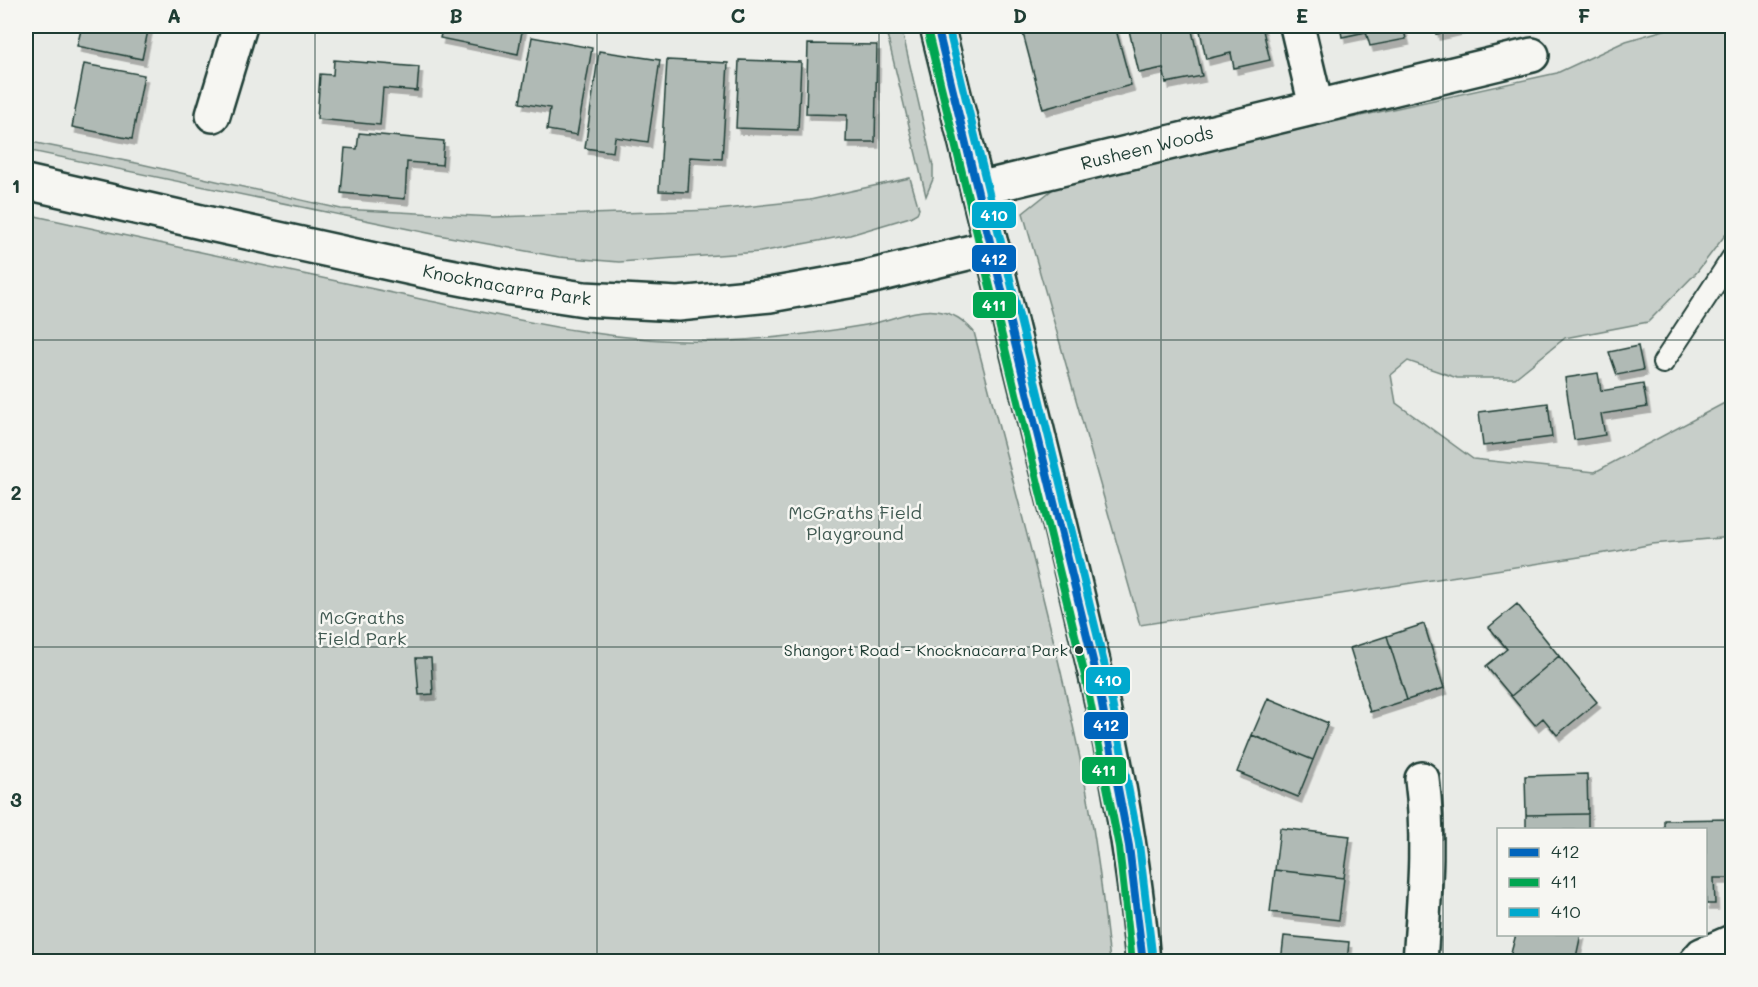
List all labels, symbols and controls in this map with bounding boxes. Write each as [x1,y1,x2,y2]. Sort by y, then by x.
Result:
text: A [167,2,181,28]
text: B [449,2,463,28]
text: C [731,2,746,28]
text: D [1013,2,1027,28]
text: E [1296,2,1308,28]
text: F [1578,2,1591,28]
street label: Rusheen Woods [1078,120,1216,175]
text: 1 [12,172,20,198]
line badge: 410 [971,201,1017,229]
text: 410 [980,204,1008,225]
line badge: 412 [971,244,1017,273]
text: 412 [981,248,1007,269]
street label: Knocknacarra Park [421,258,592,310]
line badge: 411 [972,291,1017,319]
text: 411 [982,294,1006,315]
text: 2 [10,479,22,505]
park label: McGraths Field Playground [788,500,922,545]
park label: McGraths Field Park [317,605,407,650]
place label: Shangort Road - Knocknacarra Park [784,639,1068,660]
marker: Shangort Road - Knocknacarra Park [1073,644,1085,656]
line badge: 410 [1085,666,1131,695]
text: 410 [1094,669,1122,690]
line badge: 412 [1083,711,1129,740]
text: 412 [1093,714,1119,735]
line badge: 411 [1081,756,1127,785]
text: 411 [1092,759,1116,780]
text: 3 [10,786,22,812]
legend [1497,828,1707,936]
text: 412 [1551,839,1580,863]
text: 411 [1551,869,1578,893]
text: 410 [1551,899,1581,923]

